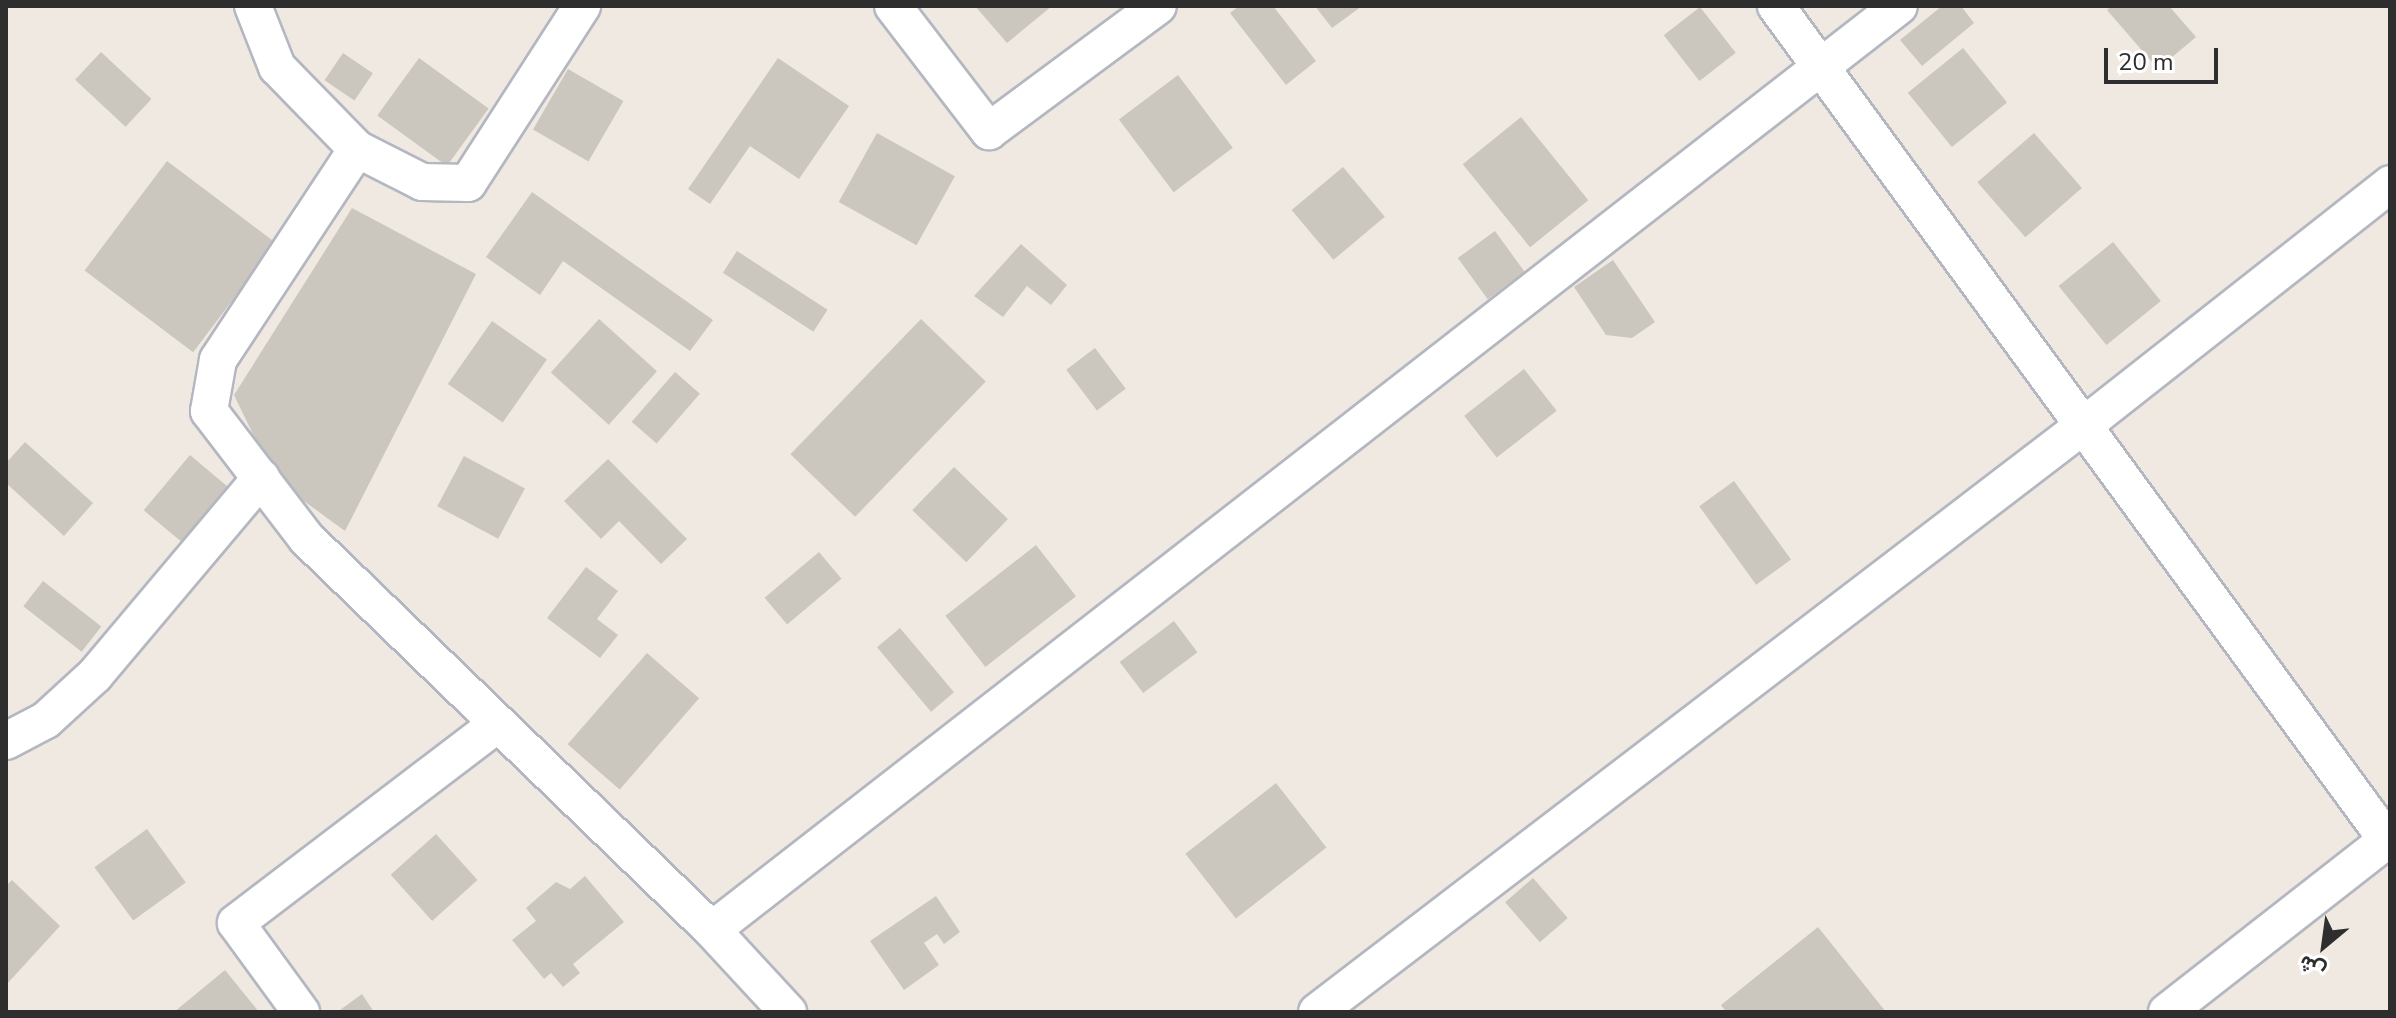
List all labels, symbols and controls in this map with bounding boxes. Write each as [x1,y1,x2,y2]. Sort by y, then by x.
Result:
scale bar [2108,32,2222,82]
text: 20 m [2118,46,2174,78]
north arrow [2284,906,2364,986]
text: ش [2294,947,2331,987]

